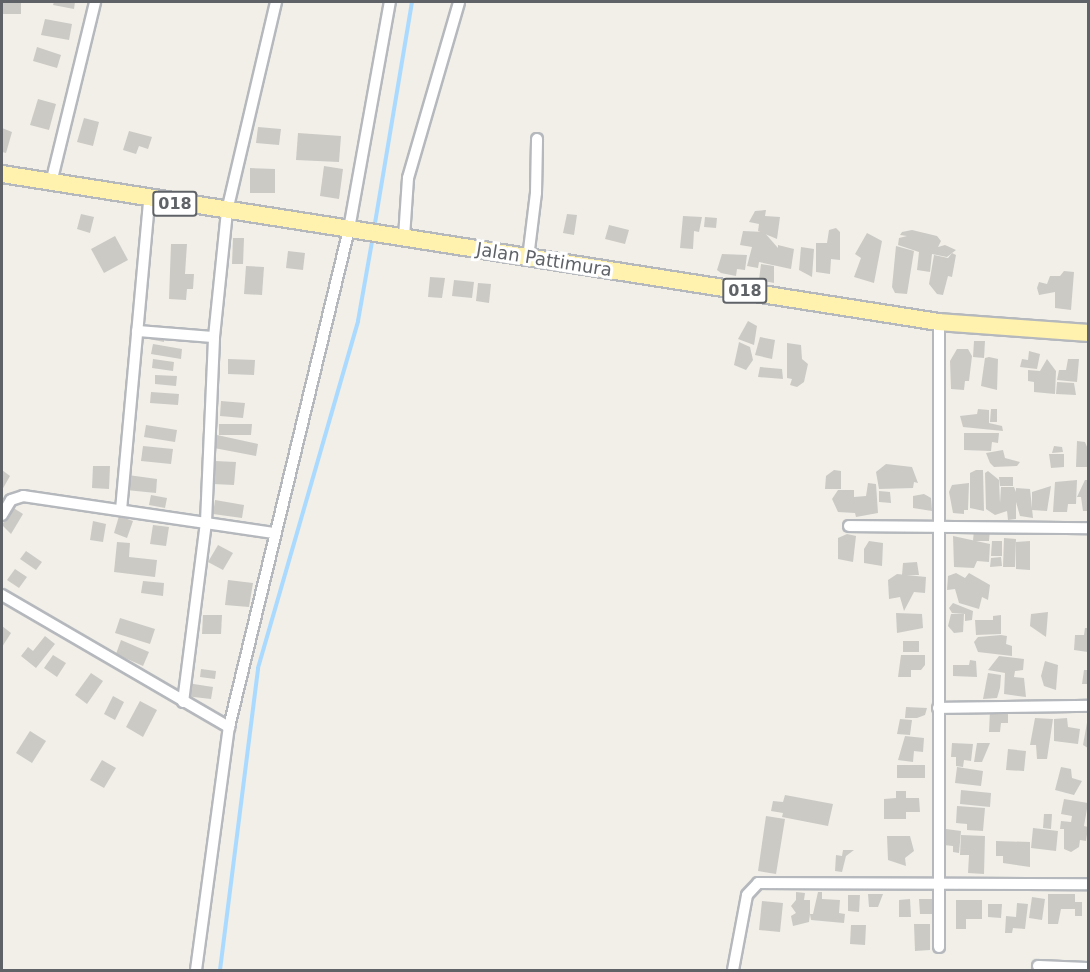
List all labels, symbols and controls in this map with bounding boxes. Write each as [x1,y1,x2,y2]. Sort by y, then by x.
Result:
road number: 018 [151,191,199,217]
street label: Jalan Pattimura [475,239,613,281]
road number: 018 [721,278,769,304]

